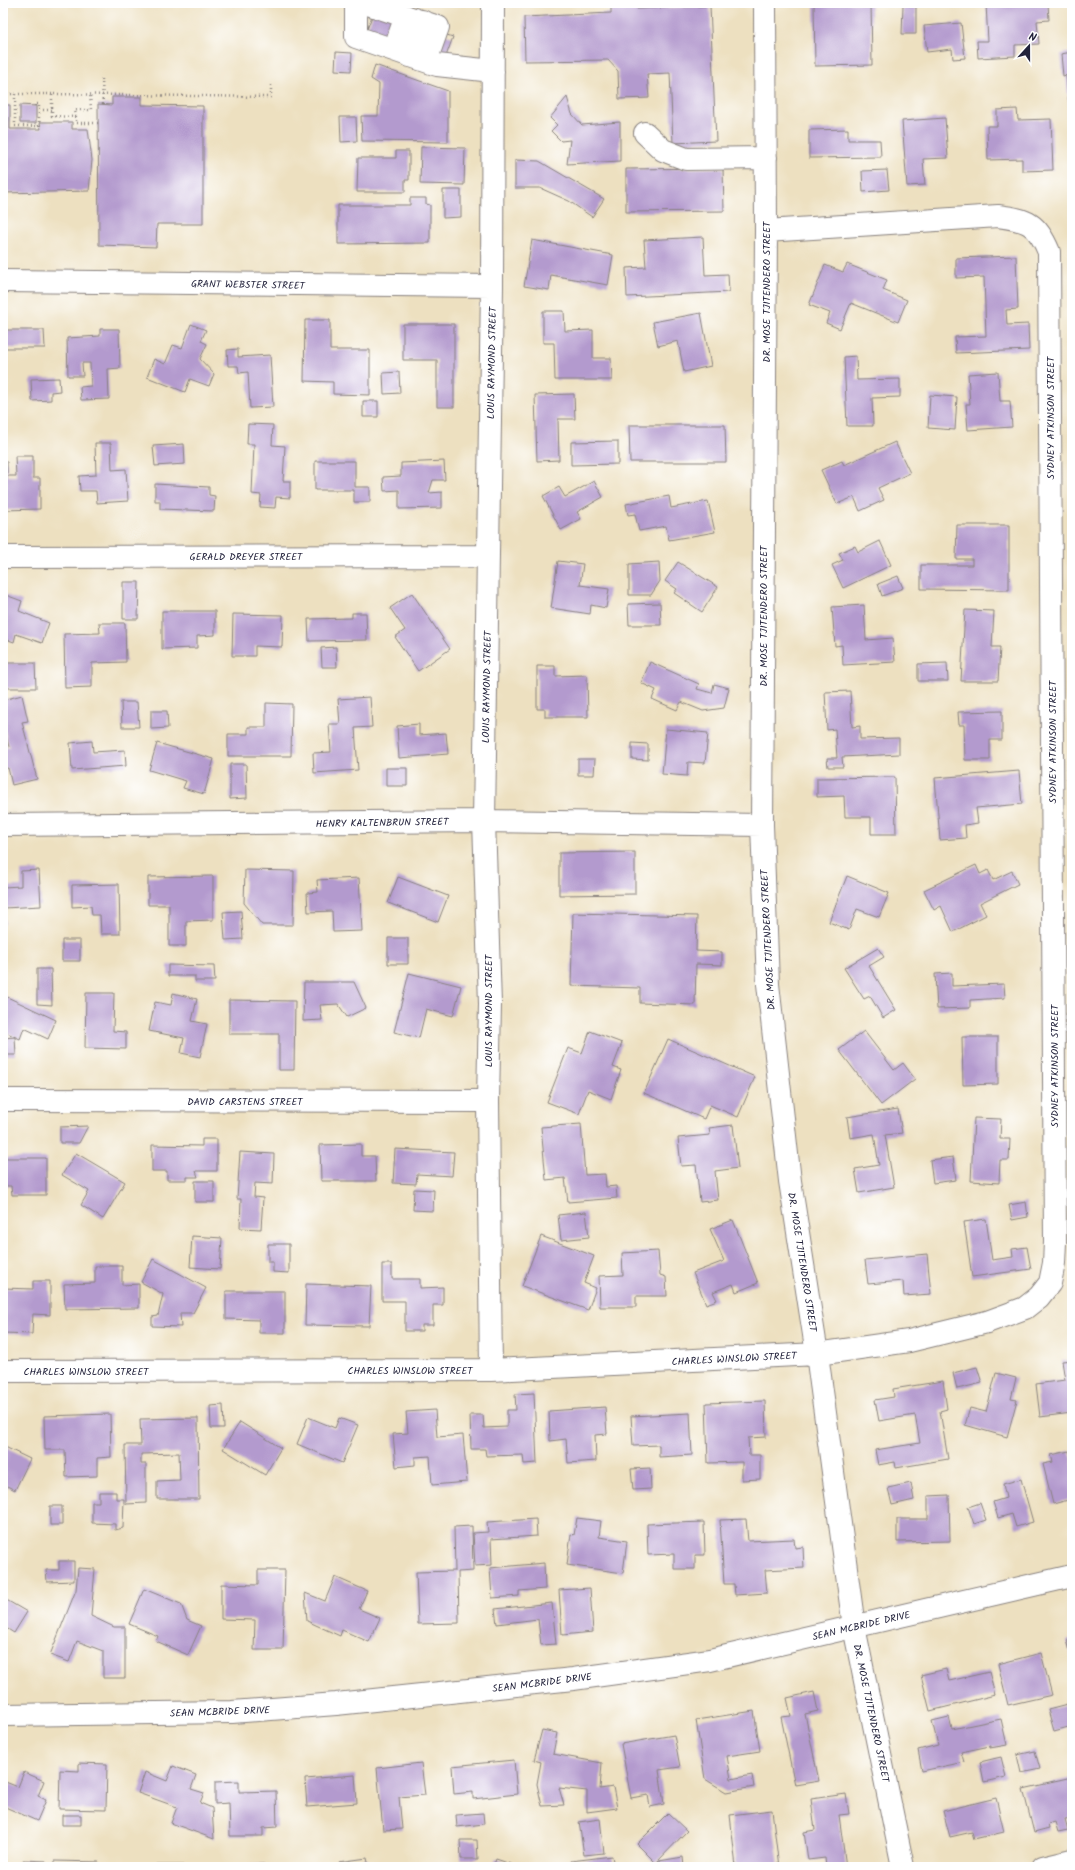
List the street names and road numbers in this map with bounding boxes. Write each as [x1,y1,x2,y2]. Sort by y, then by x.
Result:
street label: DR. MOSE TJITENDERO STREET [759,220,775,362]
street label: GRANT WEBSTER STREET [191,276,307,294]
street label: LOUIS RAYMOND STREET [483,305,501,419]
street label: SYDNEY ATKINSON STREET [1043,355,1059,479]
street label: DR. MOSE TJITENDERO STREET [756,544,772,686]
street label: GERALD DREYER STREET [190,549,304,565]
street label: LOUIS RAYMOND STREET [478,629,496,743]
street label: SYDNEY ATKINSON STREET [1045,679,1061,803]
street label: HENRY KALTENBRUN STREET [315,814,450,832]
street label: DR. MOSE TJITENDERO STREET [756,868,780,1011]
street label: LOUIS RAYMOND STREET [481,953,497,1067]
street label: SYDNEY ATKINSON STREET [1047,1003,1063,1127]
street label: DAVID CARSTENS STREET [187,1094,304,1110]
street label: DR. MOSE TJITENDERO STREET [783,1191,821,1335]
street label: CHARLES WINSLOW STREET [671,1348,799,1370]
street label: CHARLES WINSLOW STREET [347,1363,474,1379]
street label: CHARLES WINSLOW STREET [23,1364,150,1380]
street label: SEAN MCBRIDE DRIVE [811,1607,913,1645]
street label: DR. MOSE TJITENDERO STREET [849,1643,894,1785]
street label: SEAN MCBRIDE DRIVE [491,1669,594,1697]
street label: SEAN MCBRIDE DRIVE [170,1702,271,1722]

